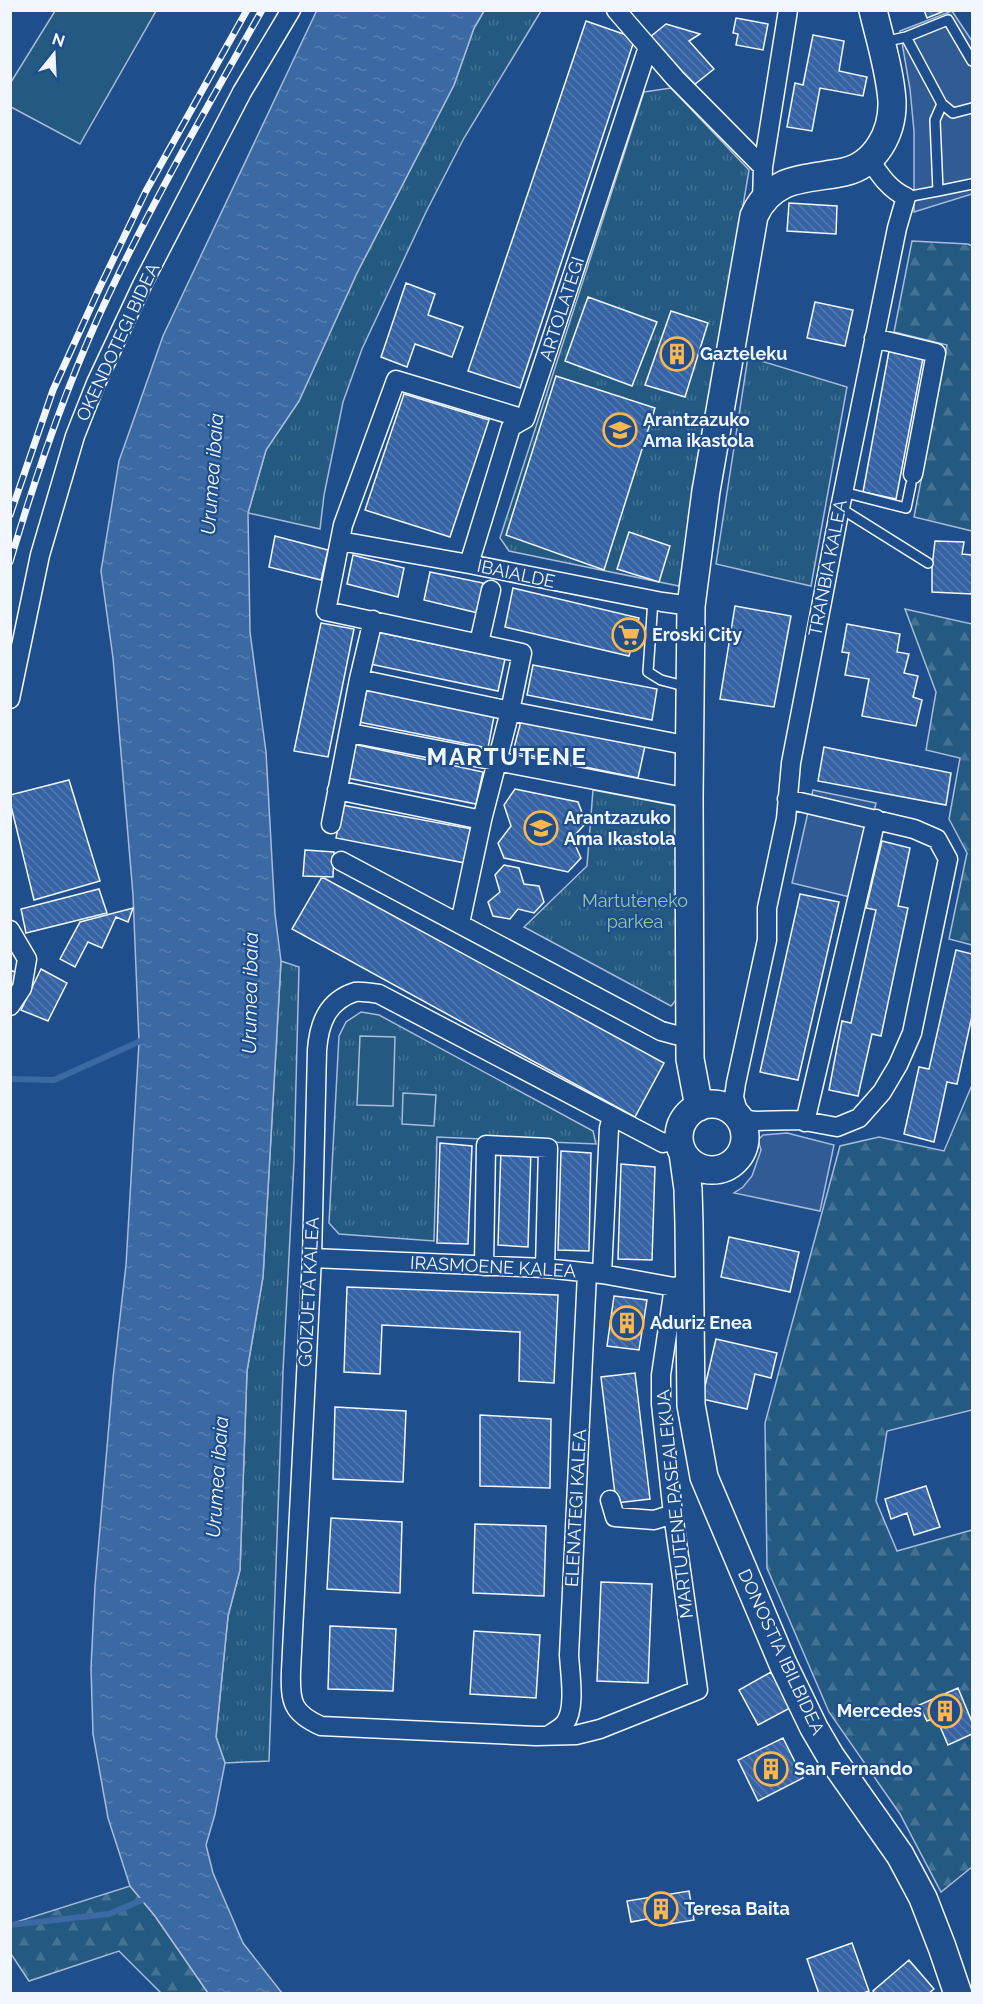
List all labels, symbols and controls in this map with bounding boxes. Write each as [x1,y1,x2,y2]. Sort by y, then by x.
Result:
north arrow [24,24,84,84]
text: N [50,29,67,51]
street label: ARTOLATEGI [535,254,588,364]
street label: OKENDOTEGI BIDEA [72,259,163,424]
building icon: Gazteleku [659,336,695,372]
place label: Gazteleku [700,343,788,364]
place label: Arantzazuko Ama ikastola [643,409,754,451]
water label: Urumea ibaia [196,412,228,536]
school or university icon: Arantzazuko Ama ikastola [602,412,638,448]
street label: TRANBIA KALEA [804,498,851,638]
street label: IBAIALDE [475,555,557,592]
supermarket icon: Eroski City [611,617,647,653]
place label: Eroski City [652,624,742,645]
district label: MARTUTENE [426,742,588,771]
place label: Arantzazuko Ama Ikastola [564,807,676,849]
school or university icon: Arantzazuko Ama Ikastola [523,810,559,846]
park label: Martuteneko parkea [582,890,688,932]
water label: Urumea ibaia [237,932,263,1054]
street label: GOIZUETA KALEA [294,1216,323,1367]
street label: IRASMOENE KALEA [410,1252,577,1281]
building icon: Aduriz Enea [609,1305,645,1341]
place label: Aduriz Enea [650,1312,752,1333]
street label: MARTUTENE PASEALEKUA [652,1389,697,1620]
water label: Urumea ibaia [201,1415,233,1539]
street label: ELENATEGI KALEA [561,1428,590,1588]
street label: DONOSTIA IBILBIDEA [734,1566,829,1738]
building icon: Mercedes [927,1693,963,1729]
place label: Mercedes [837,1700,922,1721]
building icon: San Fernando [753,1751,789,1787]
place label: San Fernando [794,1758,913,1779]
building icon: Teresa Baita [643,1891,679,1927]
place label: Teresa Baita [684,1898,790,1919]

